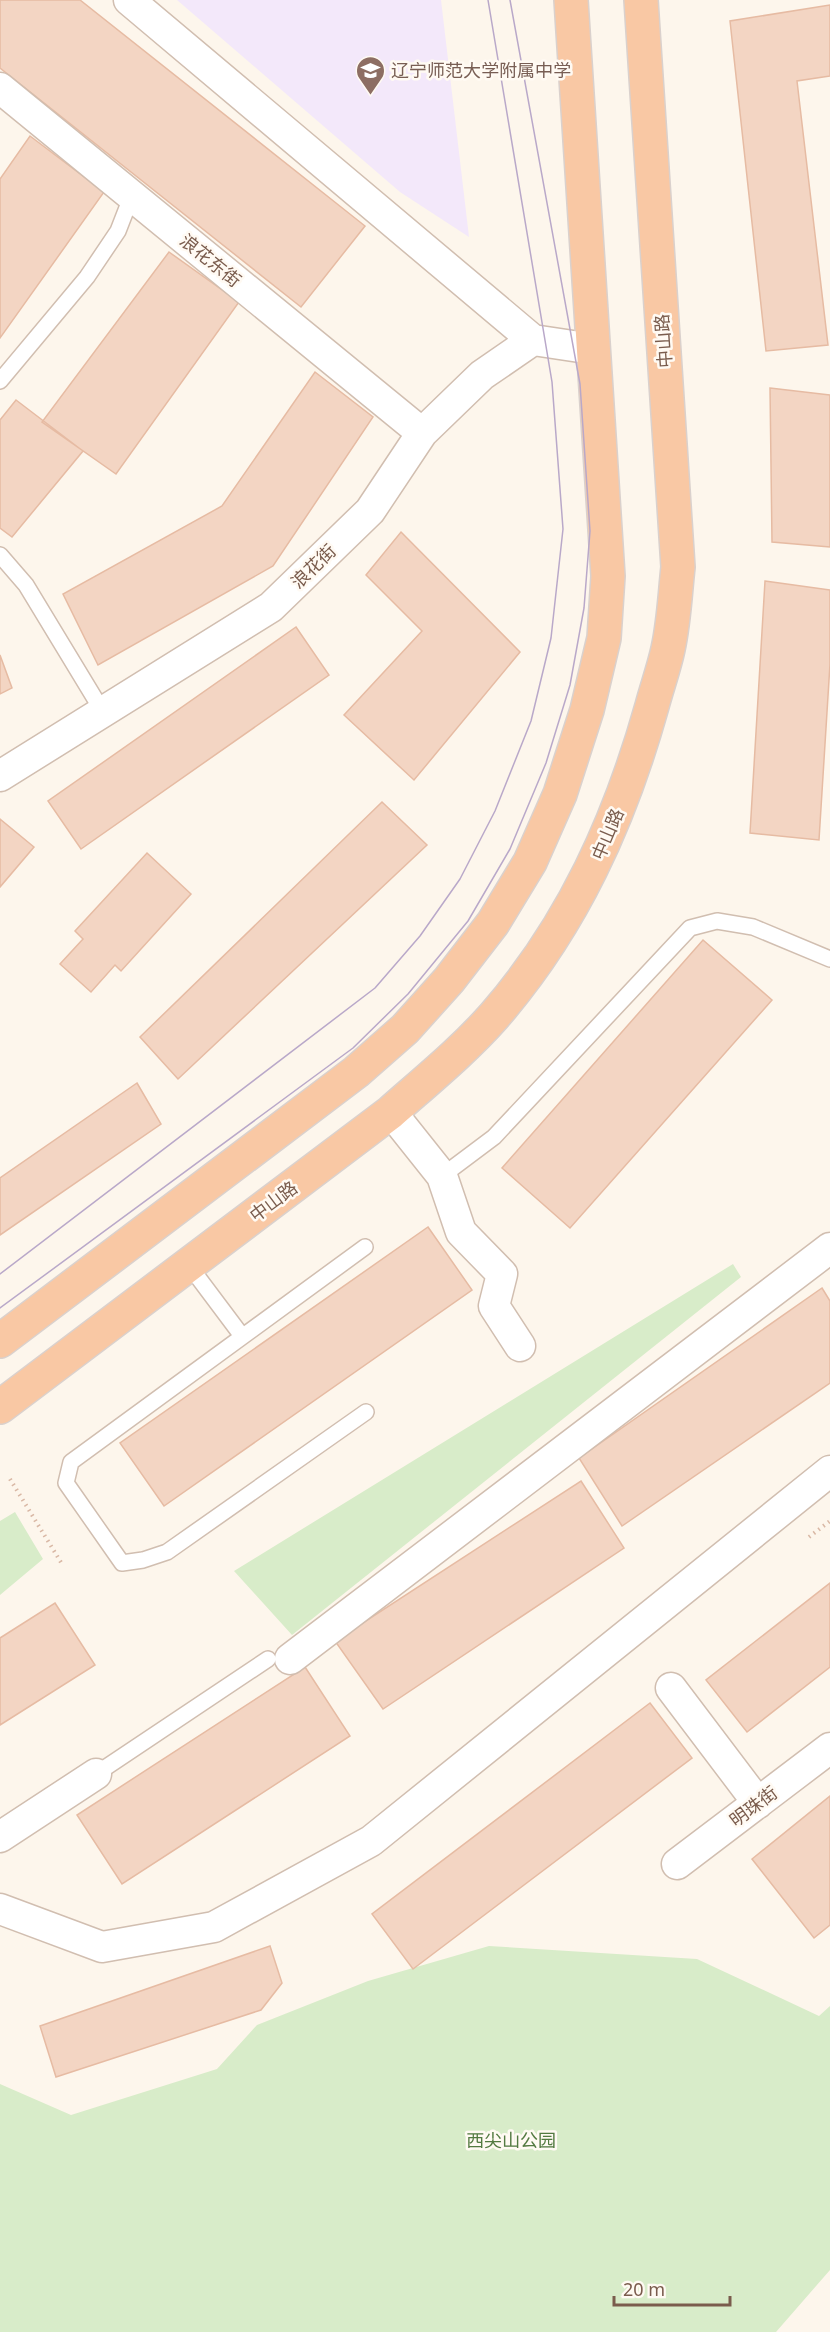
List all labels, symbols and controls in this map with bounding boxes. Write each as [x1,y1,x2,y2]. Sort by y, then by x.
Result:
school or university icon: 辽宁师范大学附属中学 [354,54,386,96]
place label: 辽宁师范大学附属中学 [391,58,571,82]
street label: 浪花东街 [175,228,247,292]
street label: 中山路 [649,313,677,369]
street label: 浪花街 [285,539,341,593]
street label: 中山路 [585,804,629,864]
street label: 中山路 [244,1175,302,1227]
street label: 明珠街 [724,1780,782,1832]
park label: 西尖山公园 [466,2128,556,2152]
scale bar [614,2269,730,2307]
text: 20 m [623,2277,665,2301]

